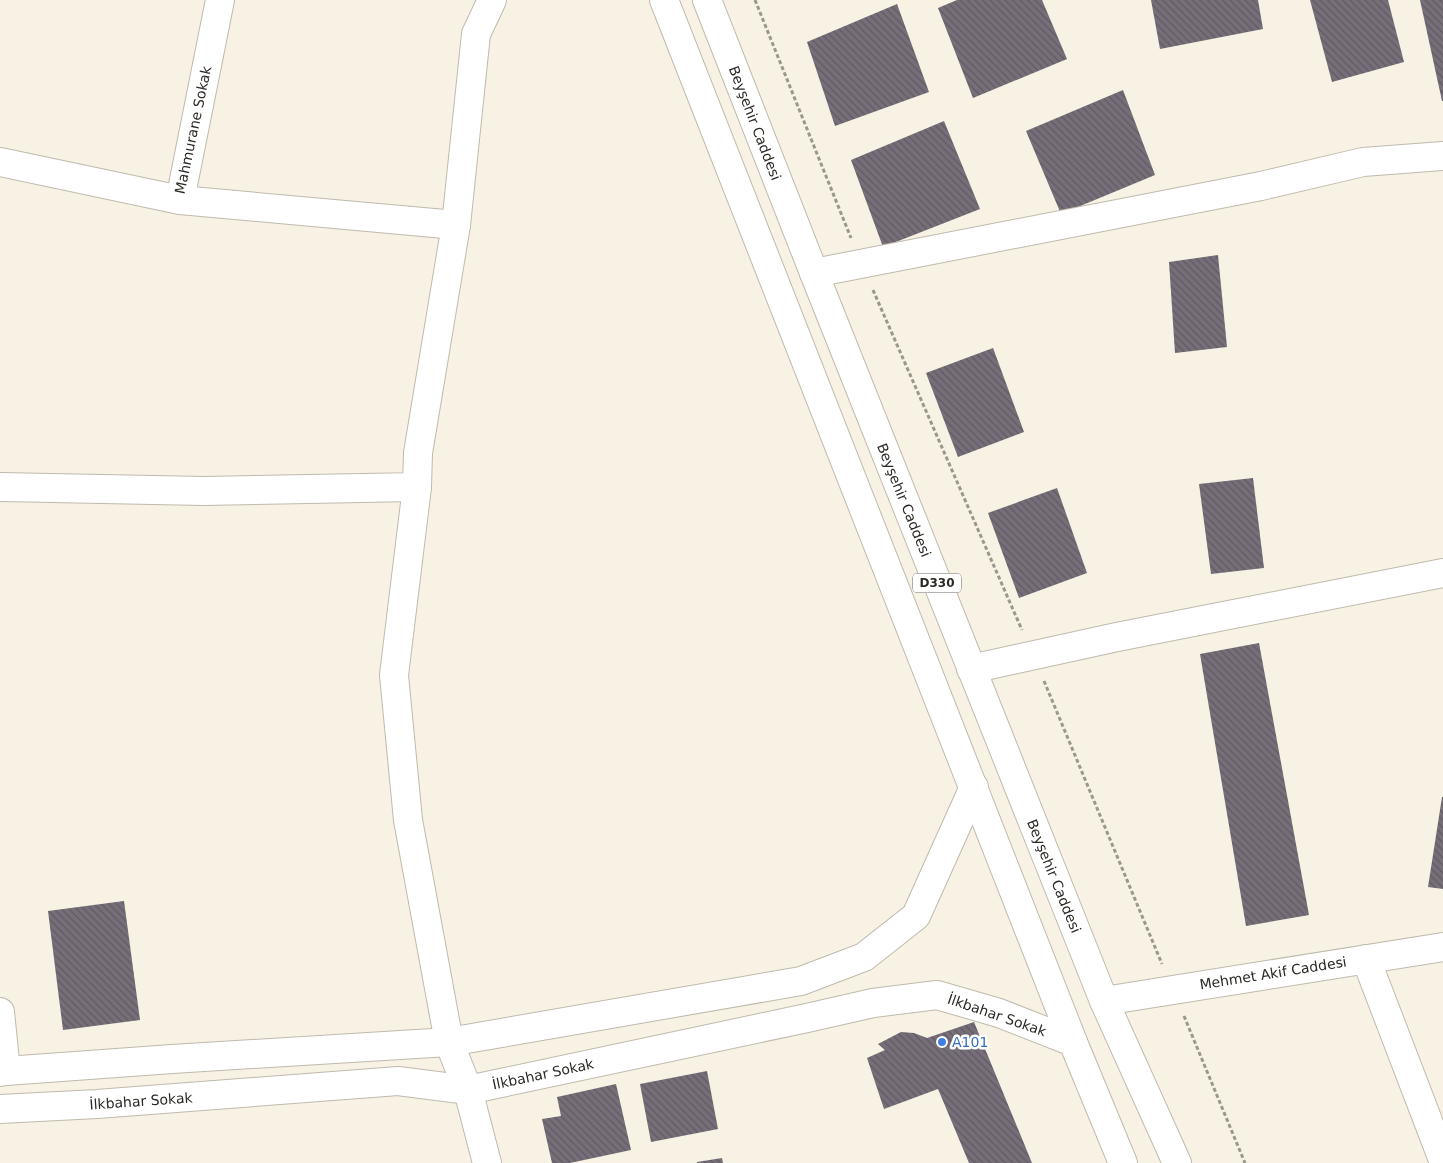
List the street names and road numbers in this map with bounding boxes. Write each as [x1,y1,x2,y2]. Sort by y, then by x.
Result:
street label: Mahmurane Sokak [172,64,215,195]
street label: Beyşehir Caddesi [726,64,784,182]
street label: Beyşehir Caddesi [874,441,934,559]
road number: D330 [913,574,961,592]
street label: Beyşehir Caddesi [1024,817,1084,935]
street label: Mehmet Akif Caddesi [1198,953,1348,993]
street label: İlkbahar Sokak [946,990,1050,1040]
street label: İlkbahar Sokak [491,1054,596,1093]
street label: İlkbahar Sokak [89,1088,194,1113]

